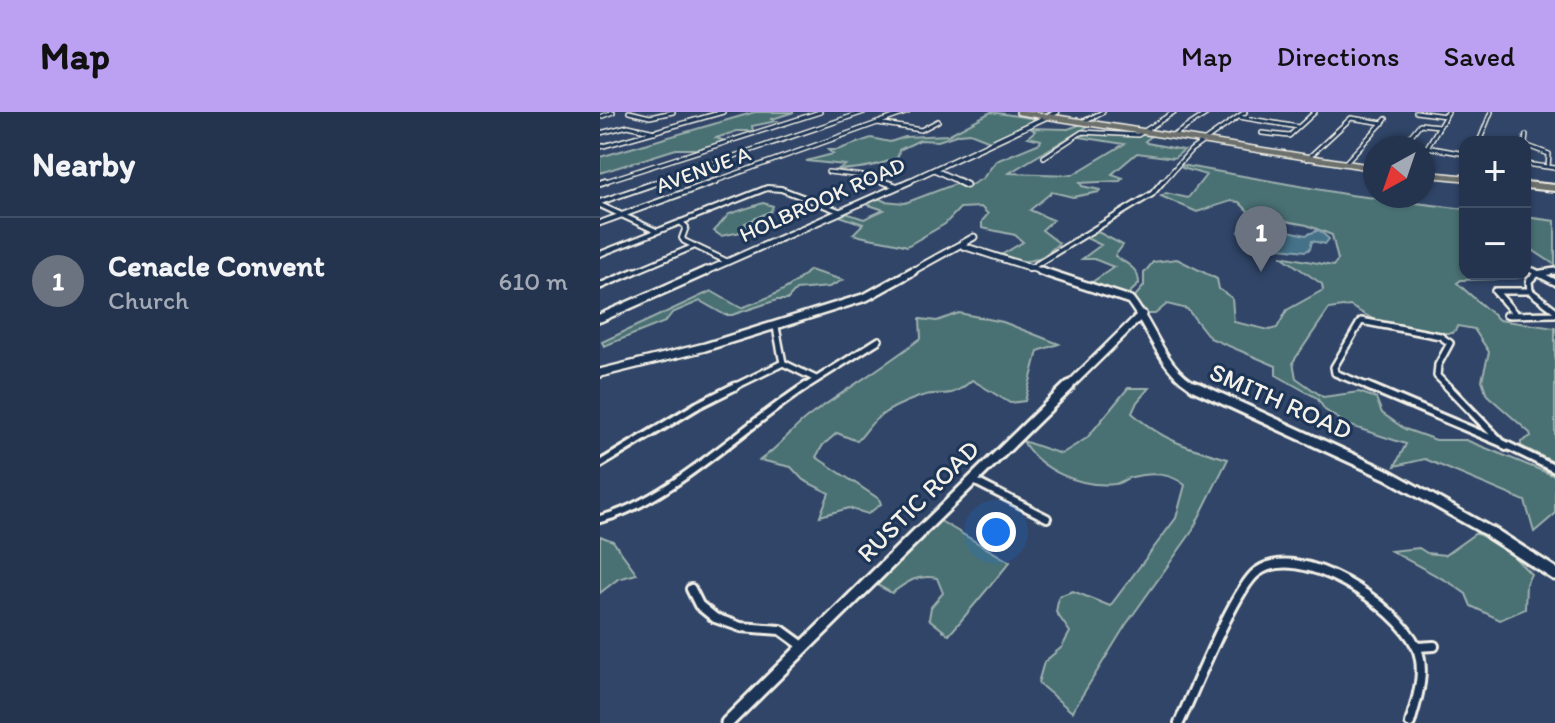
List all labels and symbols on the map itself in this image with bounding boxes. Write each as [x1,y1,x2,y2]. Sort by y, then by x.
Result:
north arrow [1363,136,1435,208]
street label: AVENUE A [652,140,754,199]
street label: HOLBROOK ROAD [735,151,909,248]
pin: 1 [1235,206,1287,272]
street label: SMITH ROAD [1205,355,1357,447]
street label: RUSTIC ROAD [850,433,986,569]
your location [976,512,1016,552]

